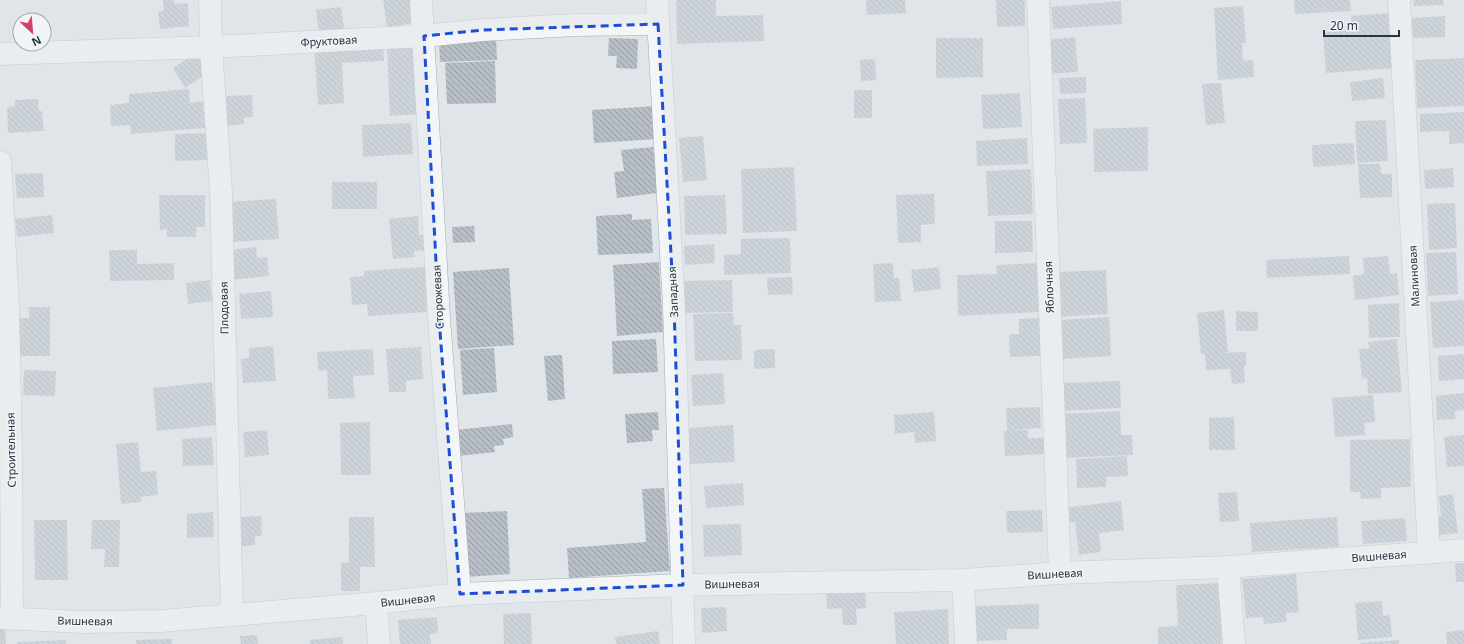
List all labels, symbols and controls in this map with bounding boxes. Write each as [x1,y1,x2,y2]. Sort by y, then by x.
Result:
north arrow [12,12,52,52]
scale bar [1324,12,1399,38]
text: 20 m [1330,17,1358,34]
street label: Фруктовая [300,32,358,49]
text: N [29,33,44,50]
street label: Малиновая [1404,245,1423,307]
street label: Яблочная [1040,261,1057,313]
street label: Сторожевая [428,264,447,330]
street label: Западная [664,266,681,318]
street label: Плодовая [216,281,231,335]
street label: Строительная [2,412,19,488]
street label: Вишневая [1351,546,1407,565]
street label: Вишневая [1027,565,1083,582]
street label: Вишневая [704,576,760,591]
street label: Вишневая [380,589,436,610]
street label: Вишневая [57,613,113,628]

